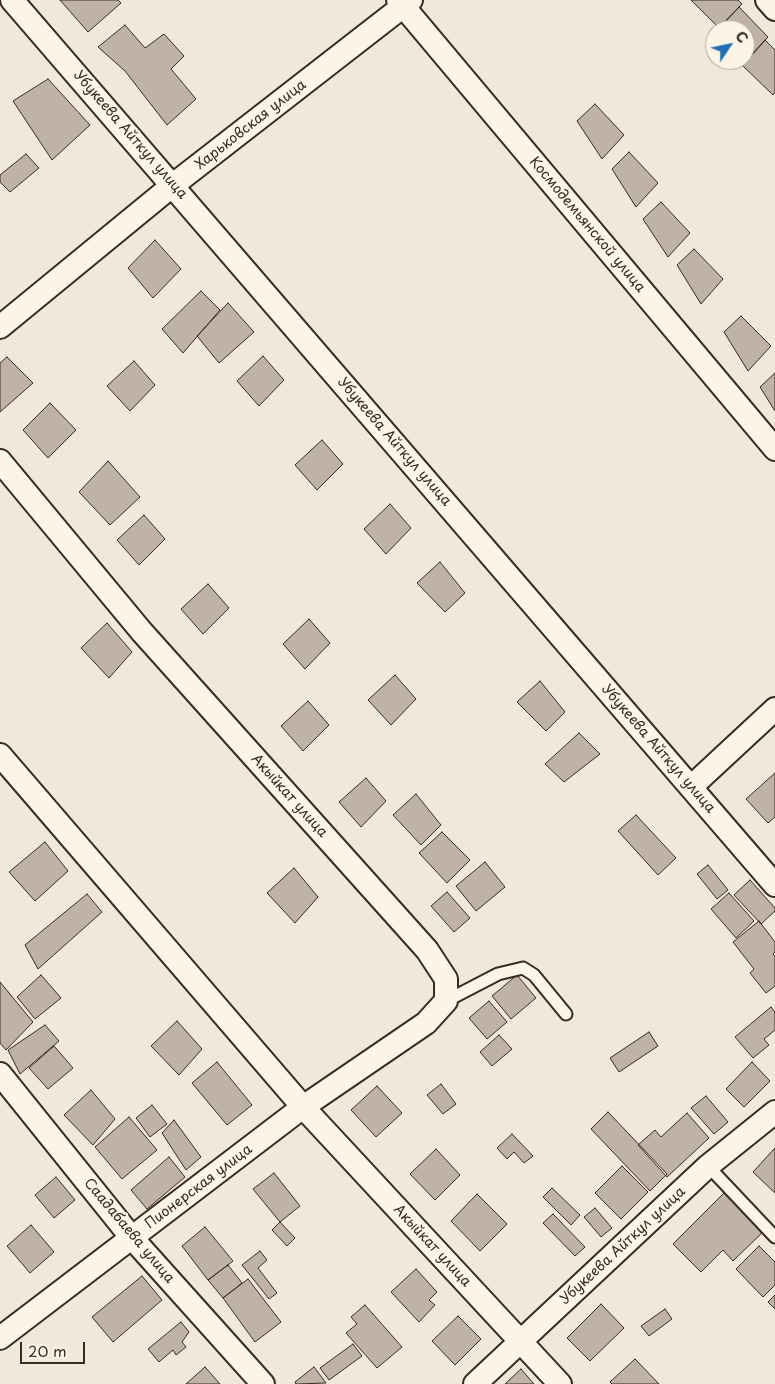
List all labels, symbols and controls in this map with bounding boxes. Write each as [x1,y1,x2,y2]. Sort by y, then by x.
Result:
north arrow [705,20,755,70]
text: С [730,27,754,47]
street label: Убукеева Айткул улица [70,67,190,203]
street label: Харьковская улица [192,77,310,173]
street label: Космодемьянской улица [525,154,649,296]
street label: Убукеева Айткул улица [334,374,454,510]
street label: Убукеева Айткул улица [598,681,718,817]
street label: Акыйкат улица [247,751,331,841]
street label: Пионерская улица [142,1141,256,1233]
street label: Саадабаева улица [80,1175,178,1287]
street label: Убукеева Айткул улица [557,1184,689,1308]
street label: Акыйкат улица [390,1201,474,1291]
scale bar [22,1332,88,1364]
text: 20 m [28,1339,67,1362]

